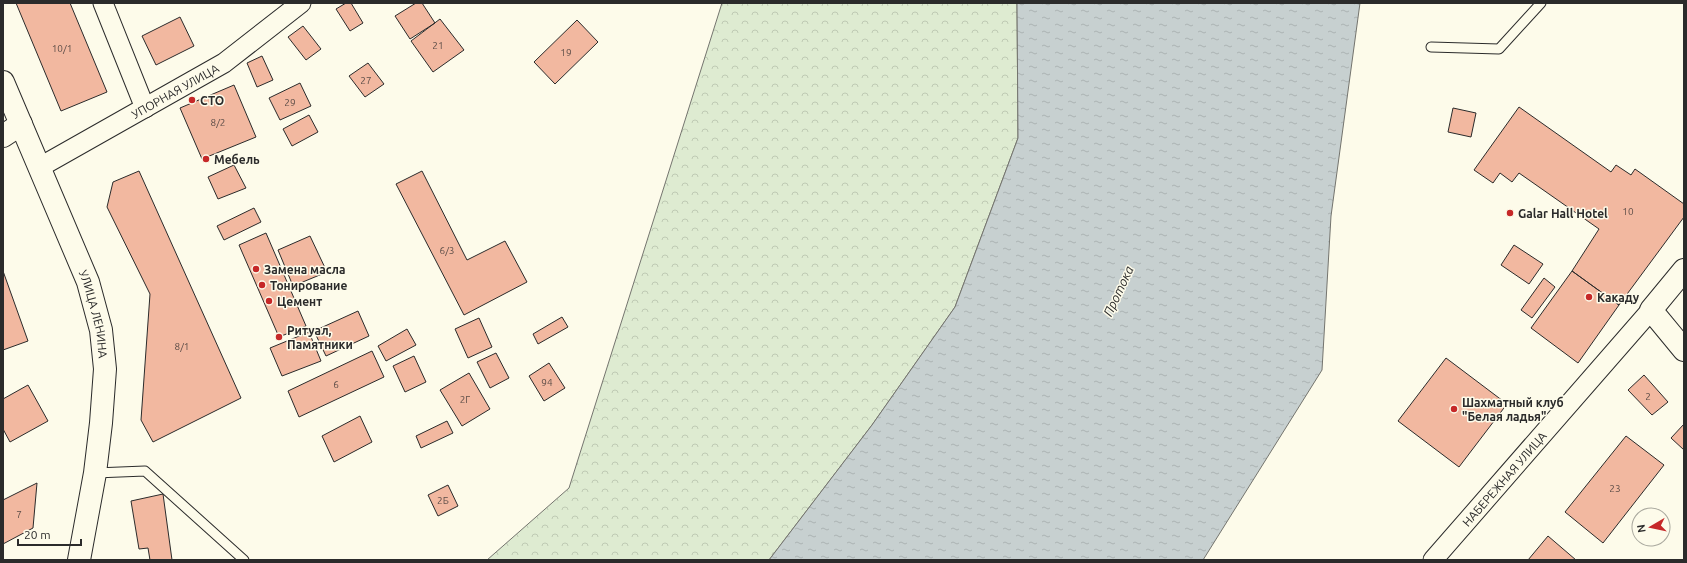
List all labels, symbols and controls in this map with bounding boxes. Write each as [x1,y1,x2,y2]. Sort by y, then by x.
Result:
house number: 21 [432,40,444,51]
house number: 10/1 [52,43,72,54]
house number: 19 [560,47,572,58]
street label: УПОРНАЯ УЛИЦА [129,61,221,120]
house number: 27 [360,75,372,86]
place label: СТО [200,94,224,107]
marker: СТО [187,95,197,105]
house number: 29 [284,97,296,108]
house number: 8/2 [211,117,225,128]
place label: Мебель [214,153,260,166]
marker: Мебель [201,154,211,164]
house number: 10 [1622,206,1634,217]
place label: Galar Hall Hotel [1518,207,1608,220]
marker: Galar Hall Hotel [1505,208,1515,218]
house number: 6/3 [440,245,454,256]
place label: Замена масла [264,263,346,276]
marker: Замена масла [251,264,261,274]
water label: Протока [1100,264,1136,318]
street label: УЛИЦА ЛЕНИНА [77,268,110,359]
place label: Тонирование [270,279,347,292]
marker: Тонирование [257,280,267,290]
place label: Какаду [1597,291,1640,304]
marker: Какаду [1584,292,1594,302]
place label: Цемент [277,295,322,308]
marker: Цемент [264,296,274,306]
place label: Ритуал, Памятники [287,324,353,351]
marker: Ритуал, Памятники [274,332,284,342]
house number: 8/1 [175,341,189,352]
house number: 94 [541,377,553,388]
house number: 6 [333,379,339,390]
house number: 2 [1645,391,1651,402]
house number: 2Г [460,394,470,405]
place label: Шахматный клуб "Белая ладья" [1462,396,1564,423]
marker: Шахматный клуб "Белая ладья" [1449,404,1459,414]
street label: НАБЕРЕЖНАЯ УЛИЦА [1459,429,1549,528]
house number: 23 [1609,483,1621,494]
house number: 2Б [437,495,449,506]
north arrow [1631,507,1671,547]
house number: 7 [16,509,22,520]
scale bar [18,521,81,547]
text: N [1635,524,1648,534]
text: 20 m [24,528,51,541]

